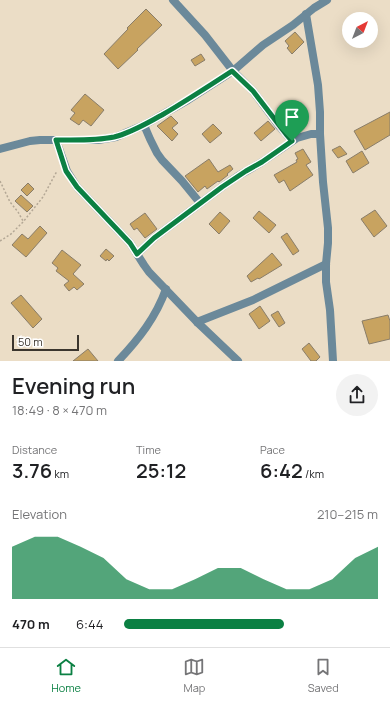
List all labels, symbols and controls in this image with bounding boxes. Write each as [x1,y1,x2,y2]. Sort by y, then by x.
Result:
north arrow [342,12,378,48]
map controls [342,12,378,48]
pin [275,100,309,141]
icon: arrive [281,106,303,128]
scale bar [12,333,79,352]
text: 50 m [18,334,43,349]
text: Evening run [12,371,135,401]
button: share [336,374,378,416]
text: 18:49 · 8 × 470 m [12,401,107,419]
text: Distance [12,442,57,457]
text: Time [136,442,161,457]
text: Pace [260,442,285,457]
text: 3.76 [12,457,52,484]
text: 25:12 [136,457,186,484]
text: 6:42 [260,457,303,484]
text: km [52,466,69,481]
text: /km [303,466,324,481]
text: Elevation [12,505,67,523]
text: 210–215 m [317,505,378,523]
text: 470 m [12,615,50,633]
text: 6:44 [76,615,103,633]
tab: Home [51,656,81,695]
tab: Map [183,656,205,695]
tab: Saved [308,656,339,695]

